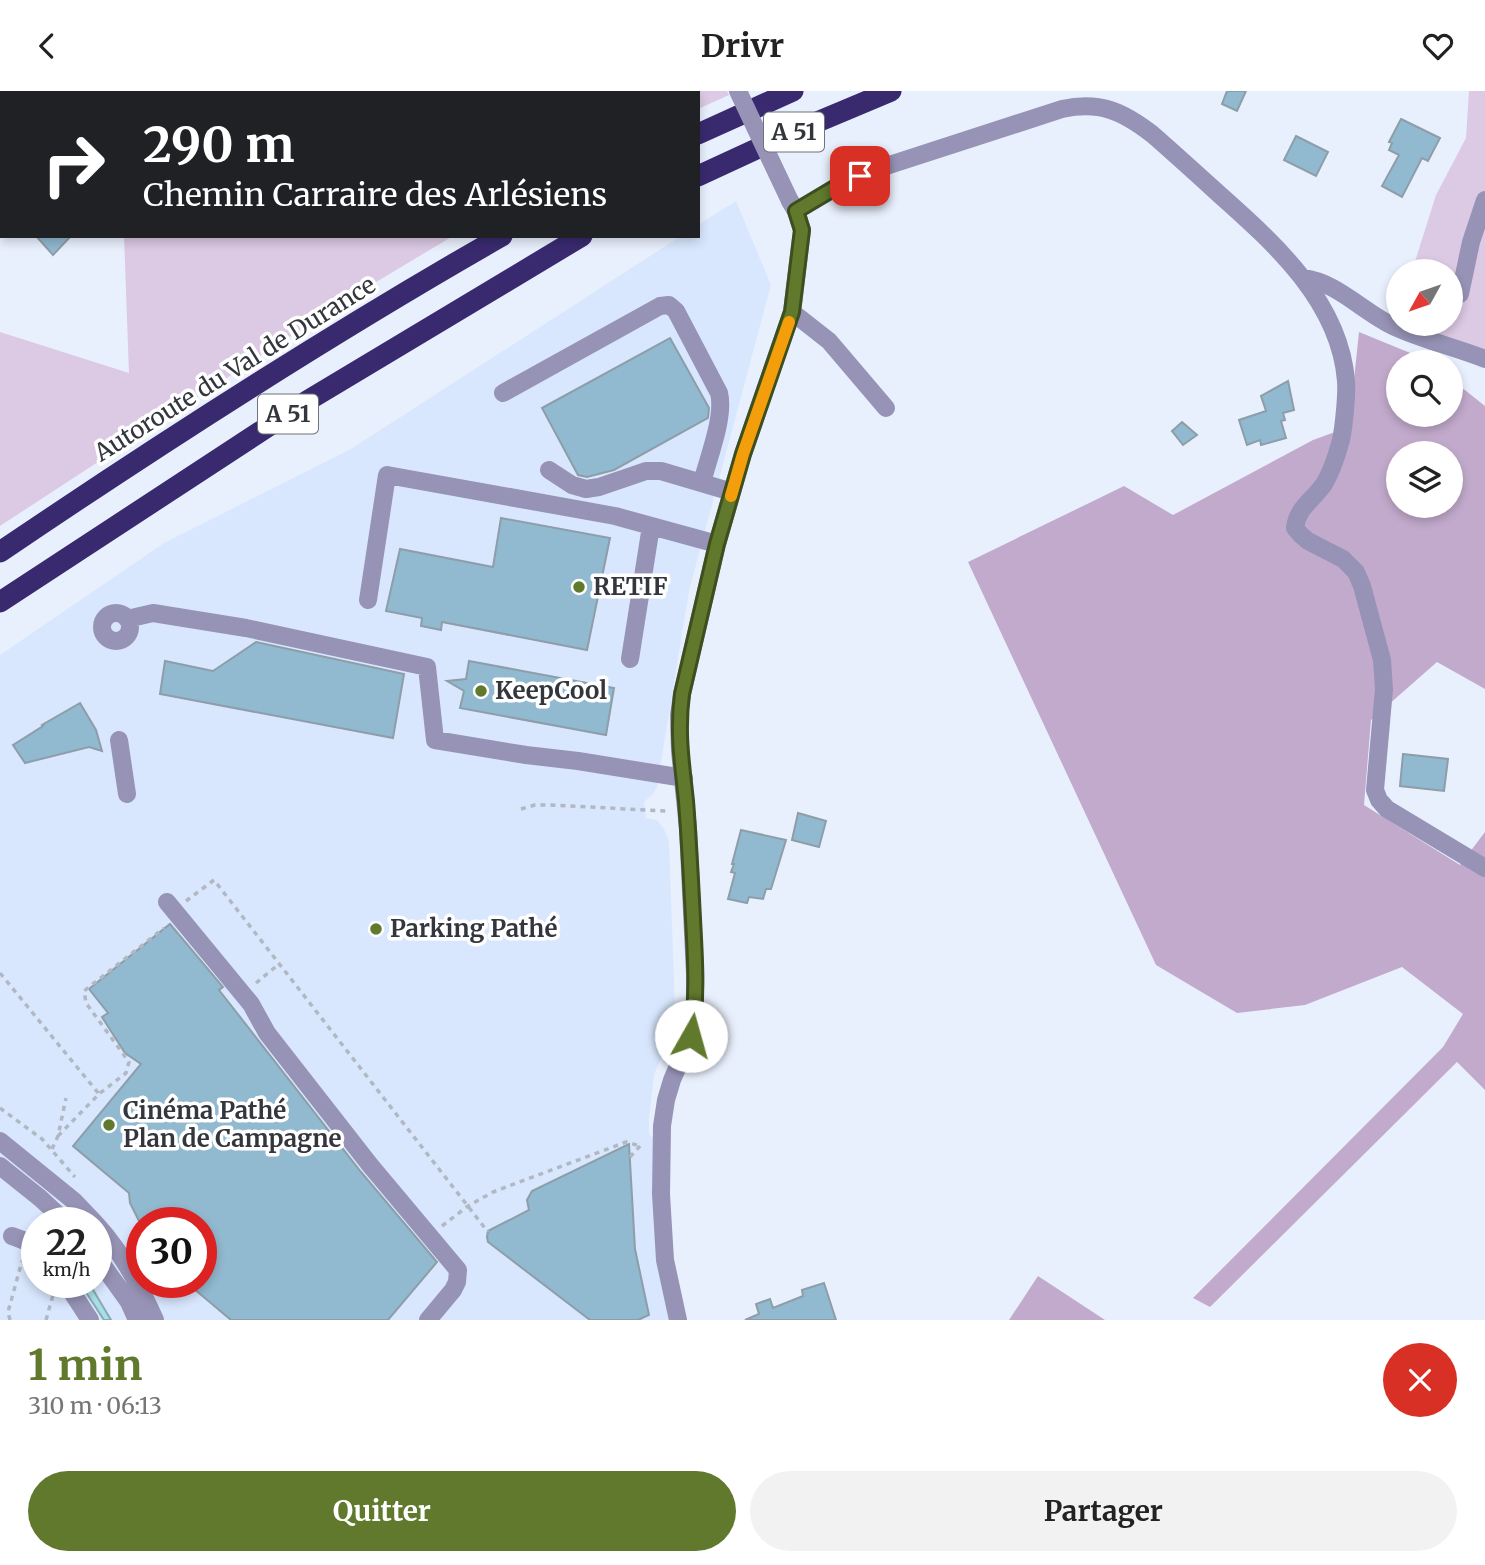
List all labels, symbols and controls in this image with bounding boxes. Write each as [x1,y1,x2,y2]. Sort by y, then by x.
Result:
text: Drivr [701,26,784,66]
icon: back [28,27,66,65]
icon: heart [1419,27,1457,65]
road number: A 51 [764,113,824,151]
text: 290 m [143,114,295,175]
icon: right [28,119,119,210]
pin [830,146,890,206]
icon: arrive [841,157,879,195]
text: Chemin Carraire des Arlésiens [143,175,607,215]
north arrow [1386,259,1463,336]
map controls [1386,259,1463,518]
street label: Autoroute du Val de Durance [87,269,381,469]
button: search [1386,350,1463,427]
road number: A 51 [258,395,318,433]
button: layers [1386,441,1463,518]
place label: RETIF [593,571,668,602]
marker: RETIF [571,579,587,595]
place label: KeepCool [495,675,607,706]
marker: KeepCool [473,683,489,699]
place label: Parking Pathé [390,913,557,944]
marker: Parking Pathé [368,921,384,937]
position arrow [654,999,728,1073]
place label: Cinéma Pathé Plan de Campagne [123,1095,342,1154]
marker: Cinéma Pathé Plan de Campagne [101,1117,117,1133]
speed limit sign: 30 [126,1207,217,1298]
text: 22 [46,1221,87,1265]
text: km/h [43,1258,90,1281]
text: 1 min [28,1339,142,1391]
button: close [1383,1343,1457,1417]
text: 310 m · 06:13 [28,1391,162,1420]
button: Quitter [28,1471,736,1551]
button: Partager [750,1471,1457,1551]

